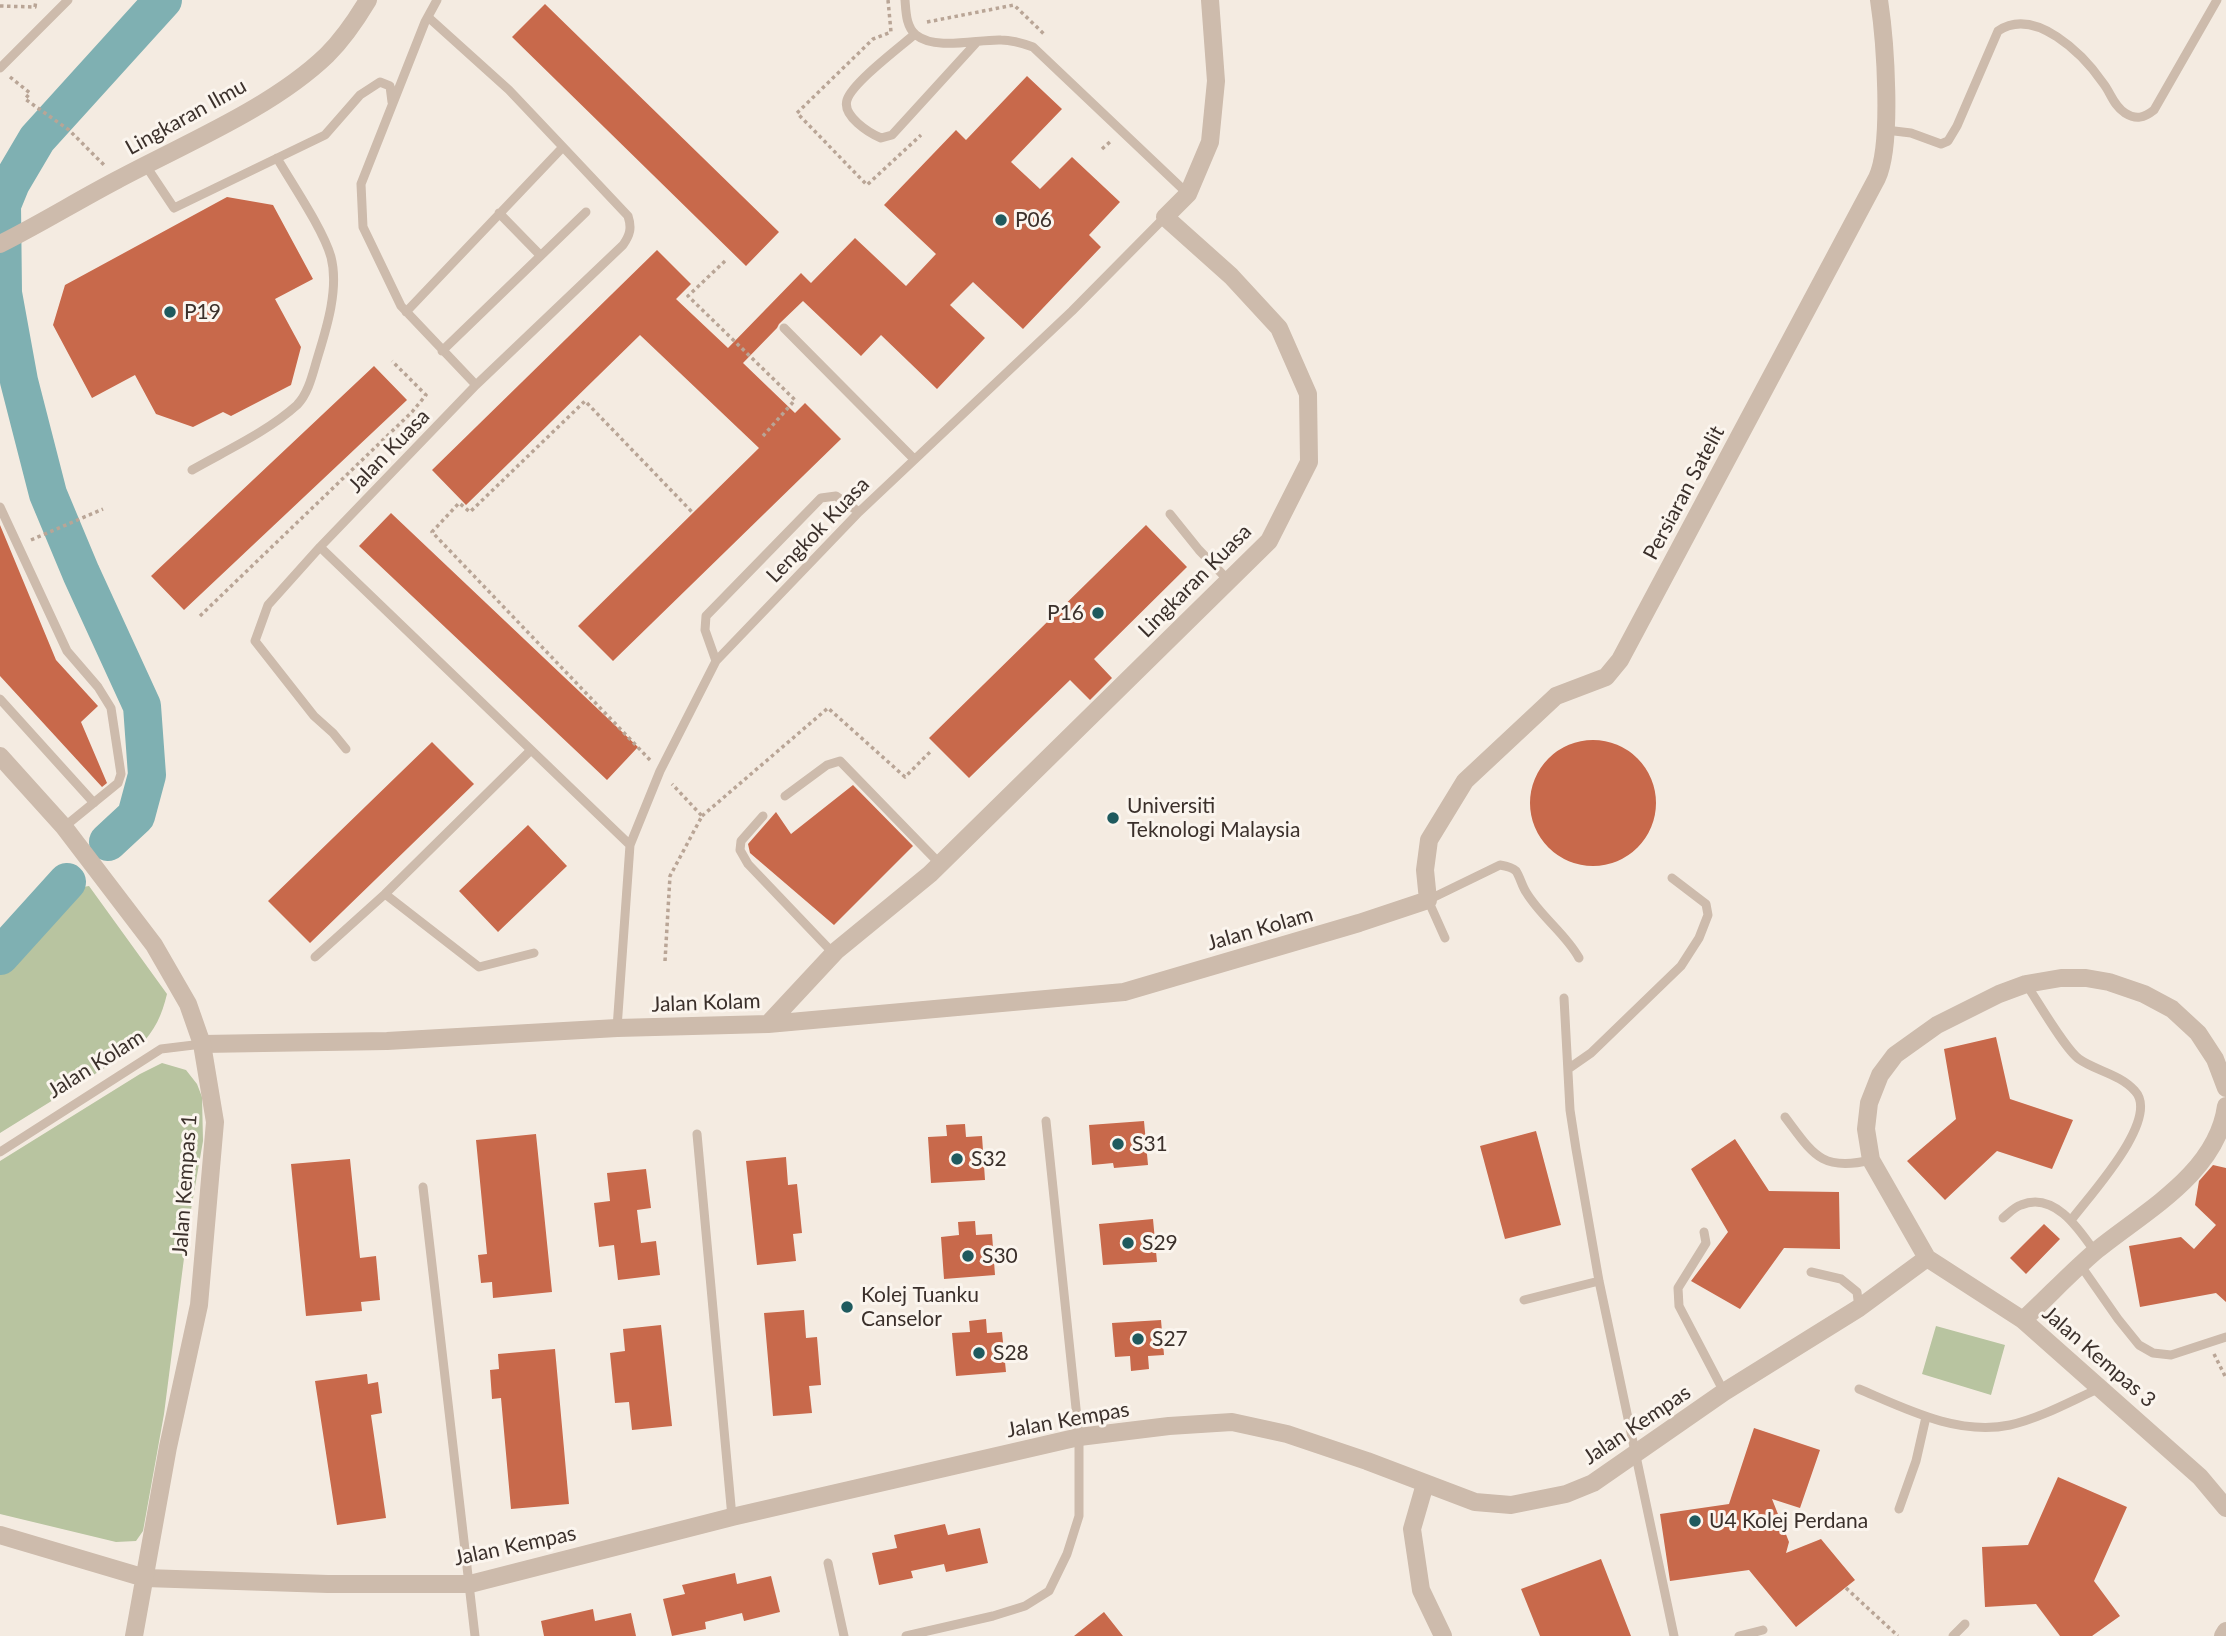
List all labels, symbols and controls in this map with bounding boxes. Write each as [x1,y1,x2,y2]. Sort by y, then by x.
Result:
street label: Lingkaran Ilmu [121,73,251,161]
place label: P06 [1015,207,1052,233]
marker: P06 [993,212,1009,228]
place label: P19 [184,299,221,325]
marker: P19 [162,304,178,320]
street label: Jalan Kuasa [343,404,435,498]
street label: Persiaran Satelit [1638,422,1730,564]
street label: Lengkok Kuasa [761,472,875,588]
street label: Lingkaran Kuasa [1133,519,1257,643]
place label: P16 [1047,600,1084,626]
marker: P16 [1090,605,1106,621]
place label: Universiti Teknologi Malaysia [1127,793,1300,843]
marker: Universiti Teknologi Malaysia [1105,810,1121,826]
street label: Jalan Kolam [1204,902,1316,956]
street label: Jalan Kolam [651,989,761,1017]
street label: Jalan Kolam [43,1024,149,1104]
street label: Jalan Kempas 1 [167,1113,203,1257]
place label: S31 [1132,1131,1168,1157]
marker: S31 [1110,1136,1126,1152]
place label: S32 [971,1146,1007,1172]
marker: S32 [949,1151,965,1167]
place label: S29 [1142,1230,1178,1256]
marker: S29 [1120,1235,1136,1251]
place label: S30 [982,1243,1018,1269]
marker: S30 [960,1248,976,1264]
place label: Kolej Tuanku Canselor [861,1282,979,1332]
marker: Kolej Tuanku Canselor [839,1299,855,1315]
street label: Jalan Kempas 3 [2037,1301,2161,1413]
place label: S27 [1152,1326,1188,1352]
marker: S27 [1130,1331,1146,1347]
place label: S28 [993,1340,1029,1366]
marker: S28 [971,1345,987,1361]
street label: Jalan Kempas [1578,1380,1696,1470]
street label: Jalan Kempas [1005,1397,1131,1443]
place label: U4 Kolej Perdana [1709,1508,1868,1534]
marker: U4 Kolej Perdana [1687,1513,1703,1529]
street label: Jalan Kempas [452,1521,578,1571]

